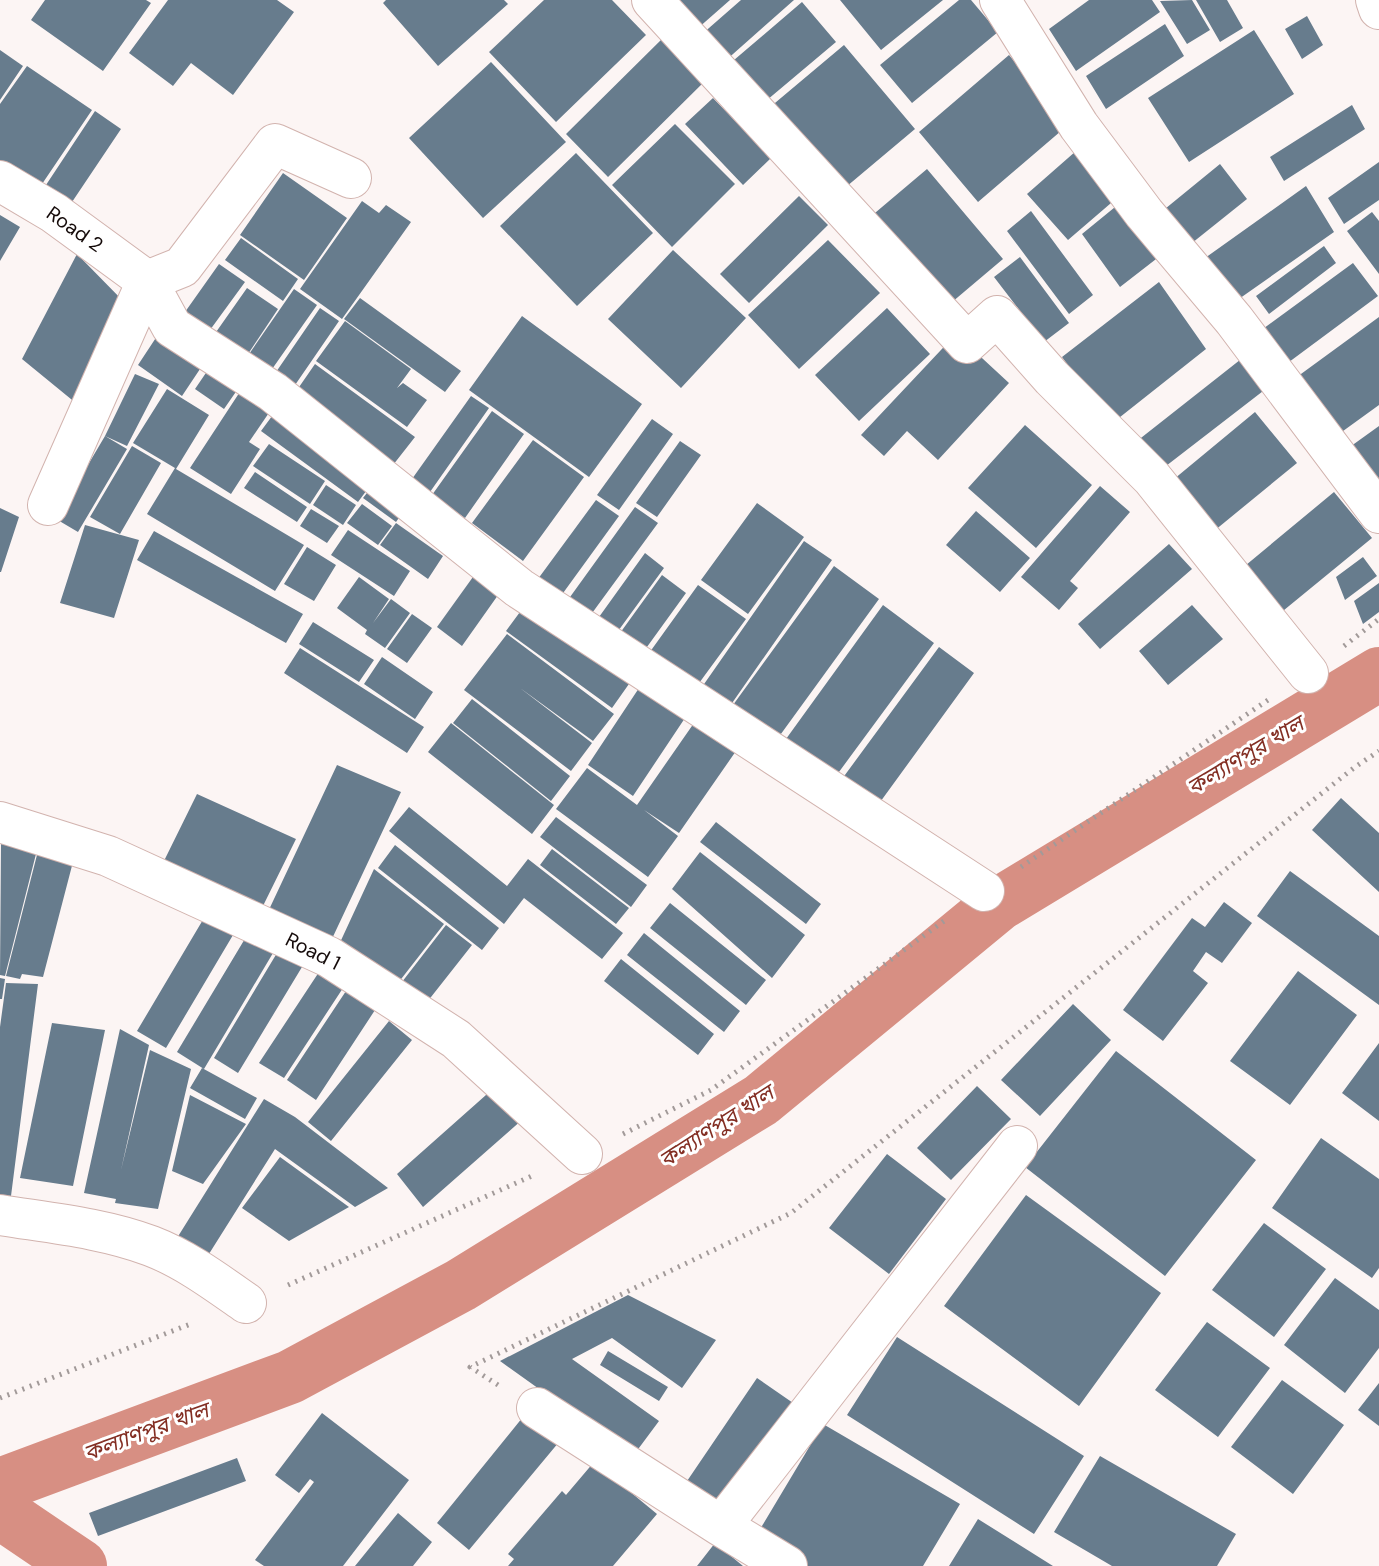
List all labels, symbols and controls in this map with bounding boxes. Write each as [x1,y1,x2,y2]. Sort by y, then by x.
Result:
street label: Road 2 [42,200,108,258]
water label: কল্যাণপুর খাল [1182,707,1312,802]
street label: Road 1 [281,926,345,976]
water label: কল্যাণপুর খাল [654,1077,782,1174]
water label: কল্যাণপুর খাল [80,1394,216,1467]

